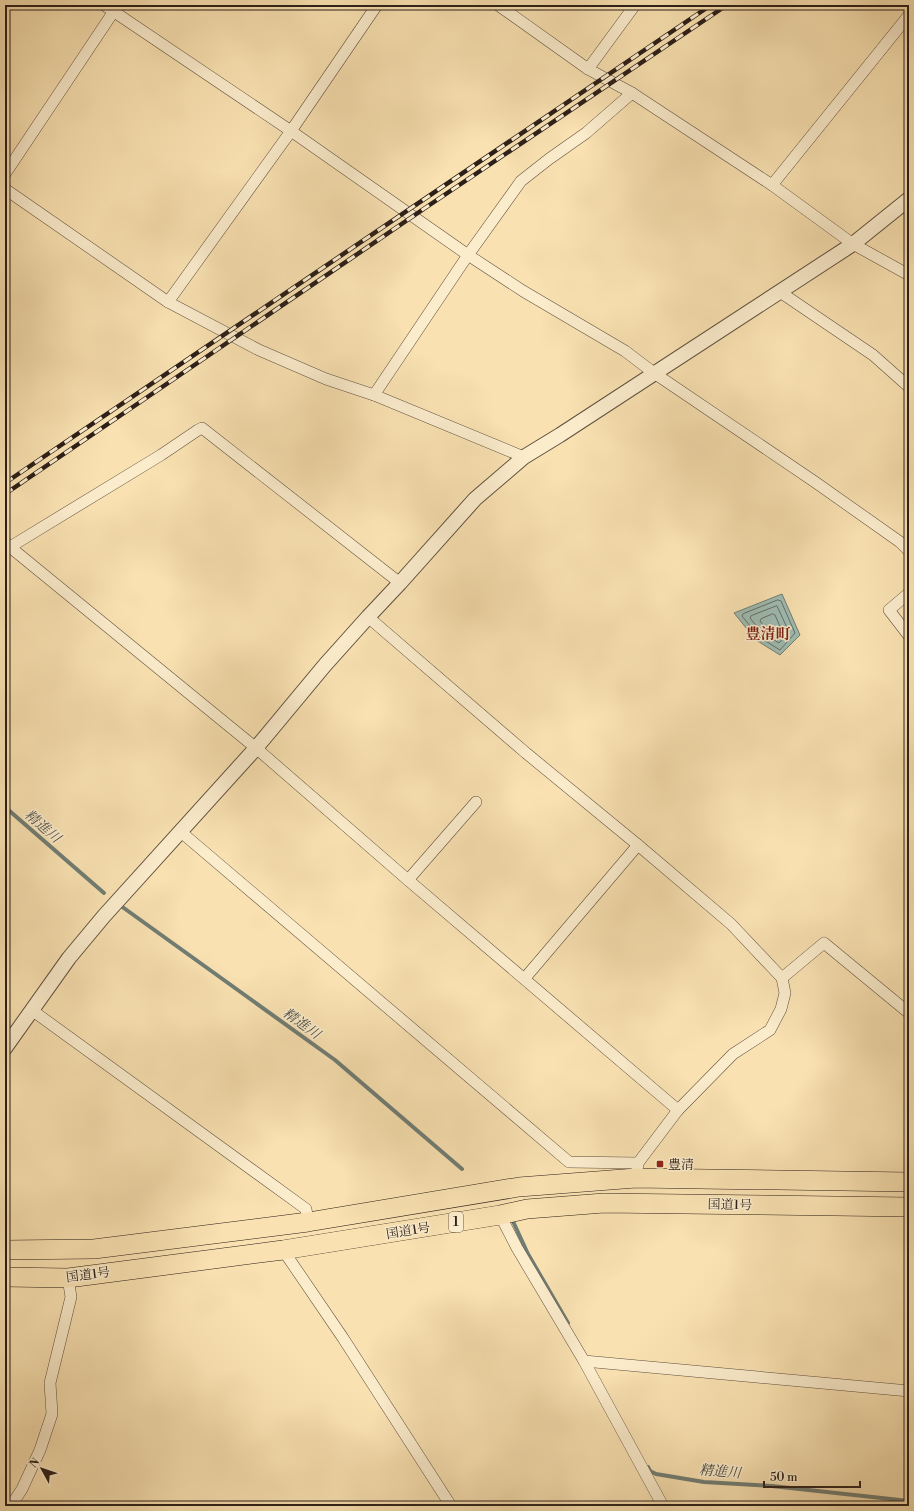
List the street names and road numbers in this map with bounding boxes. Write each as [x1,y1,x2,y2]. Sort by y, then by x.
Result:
street label: 国道1号 [708,1197,752,1213]
road number: 1 [449,1212,463,1232]
street label: 国道1号 [385,1220,431,1242]
street label: 国道1号 [65,1264,111,1286]

